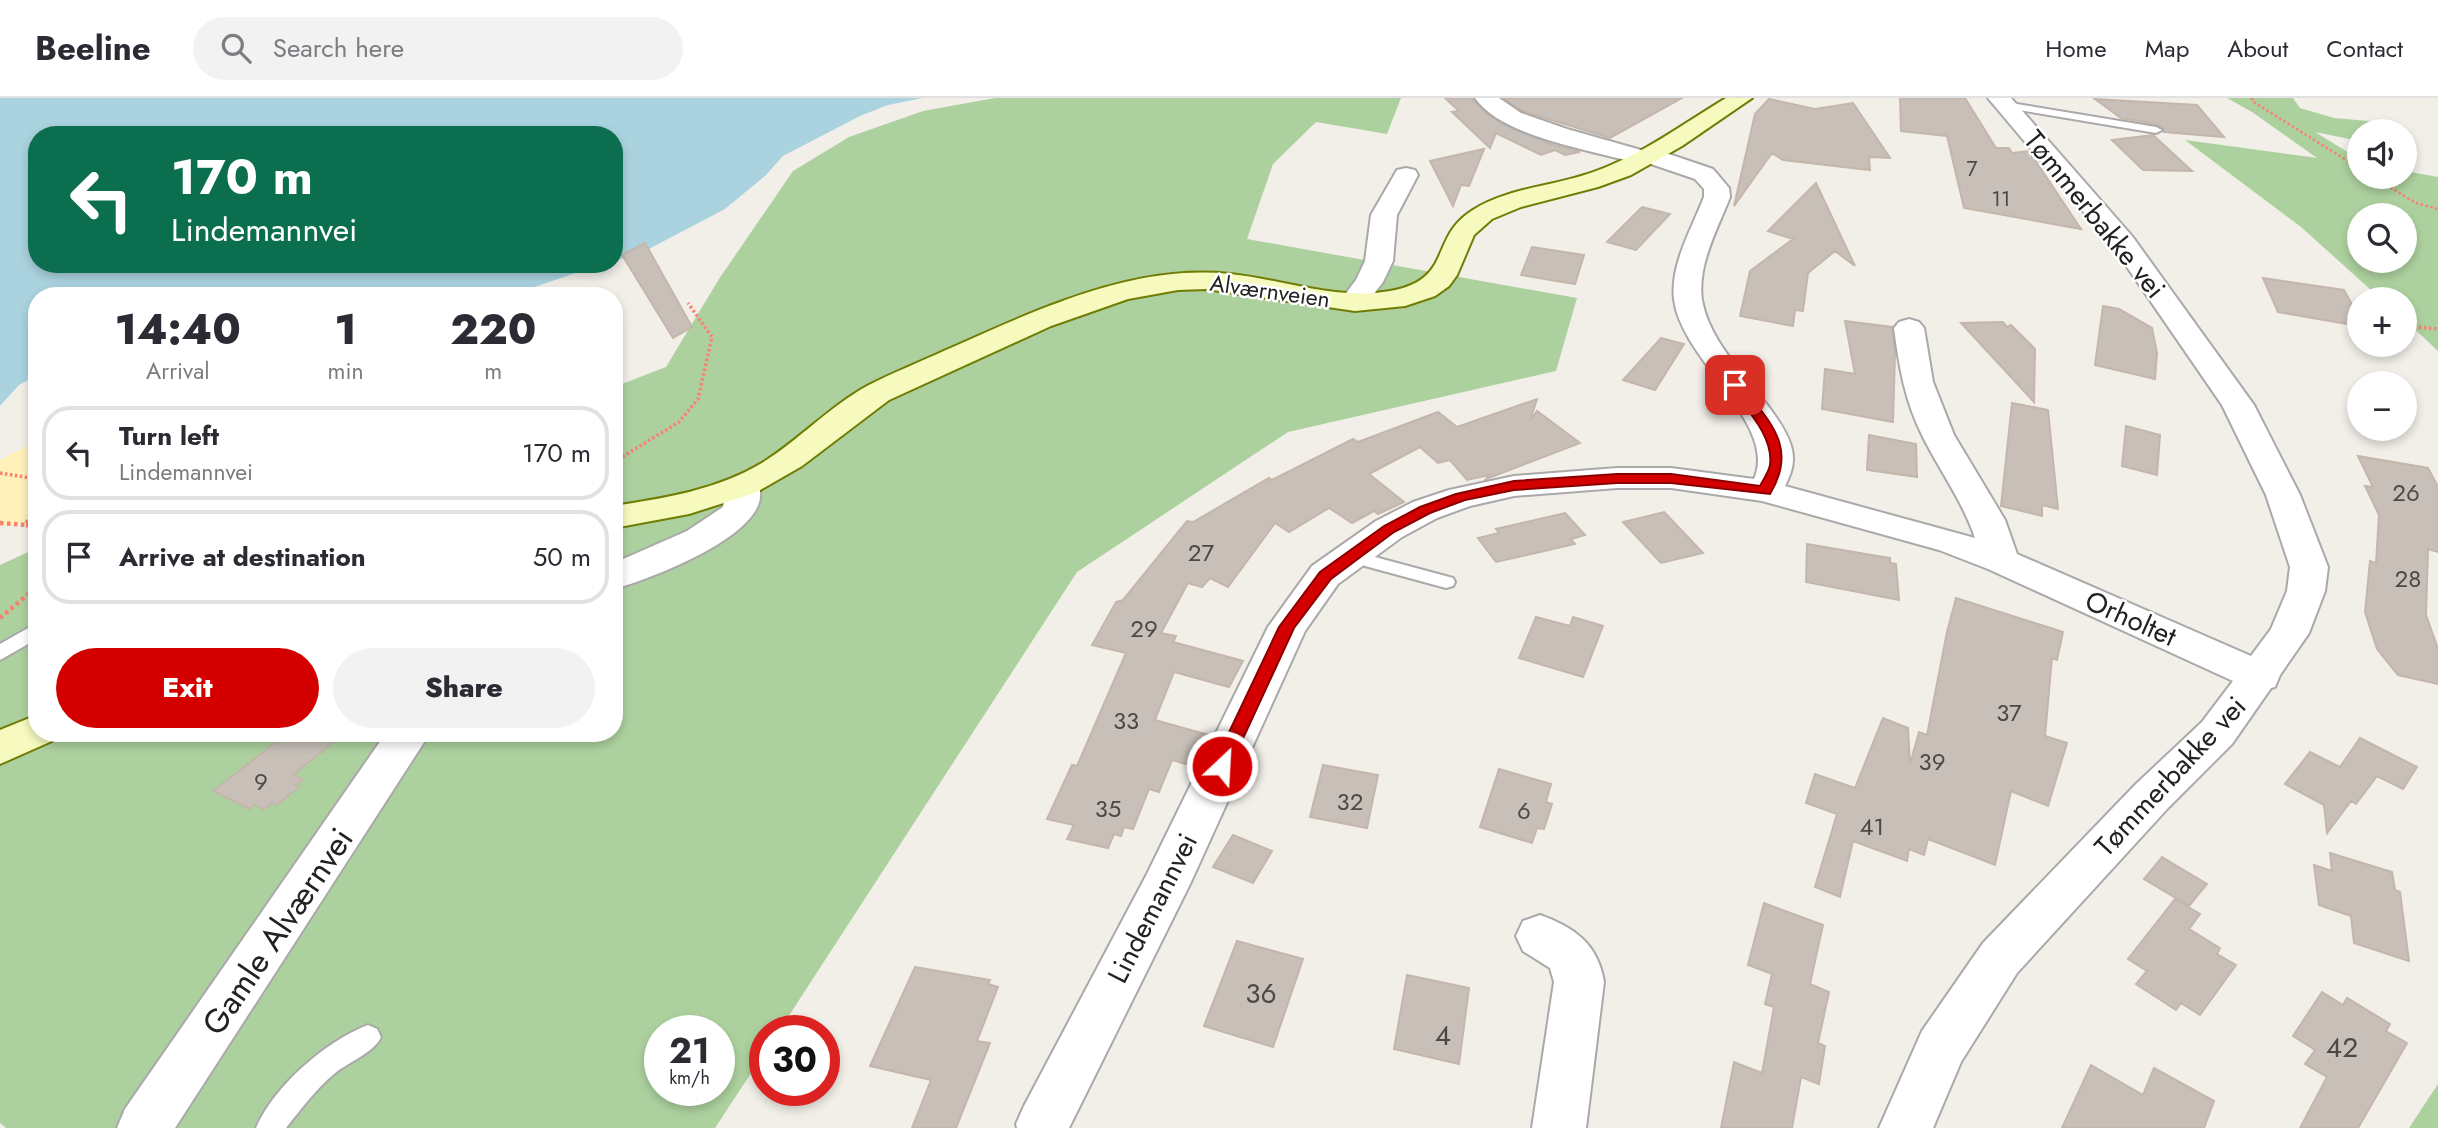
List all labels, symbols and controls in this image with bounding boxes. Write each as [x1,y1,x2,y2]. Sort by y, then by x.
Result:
search box [193,17,683,80]
text: Beeline [35,25,151,72]
icon: search [217,29,255,67]
text: Search here [273,29,404,67]
text: Home [2045,31,2107,66]
text: Map [2145,31,2189,66]
text: About [2227,31,2288,66]
text: Contact [2326,31,2403,66]
map controls [2347,119,2417,441]
button: sound [2347,119,2417,189]
street label: Tømmerbakke vei [2014,121,2175,307]
text: 170 m [171,142,313,212]
icon: left [56,154,147,245]
house number: 7 [1966,154,1978,184]
house number: 11 [1992,184,2010,214]
button: search [2347,203,2417,273]
text: Lindemannvei [171,207,357,253]
street label: Alværnveien [1208,266,1332,316]
button: + [2347,287,2417,357]
text: 14:40 [115,299,241,360]
text: 1 [335,299,357,360]
text: 220 [450,299,536,360]
text: Arrival [146,354,210,388]
text: min [328,354,364,388]
text: m [484,354,502,388]
pin [1705,355,1765,415]
icon: arrive [1716,366,1754,404]
button: − [2347,371,2417,441]
text: Turn left [119,417,219,455]
icon: left [60,434,98,472]
text: 170 m [522,434,591,472]
text: Lindemannvei [119,455,253,489]
house number: 26 [2392,475,2420,510]
house number: 27 [1188,535,1215,570]
icon: arrive [60,538,98,576]
text: Arrive at destination [119,538,366,576]
text: 50 m [533,538,591,576]
house number: 28 [2395,561,2421,596]
street label: Orholtet [2079,580,2183,657]
house number: 29 [1130,611,1158,646]
button: Exit [56,648,319,728]
button: Share [333,648,595,728]
street label: Tømmerbakke vei [2085,687,2256,866]
house number: 37 [1996,695,2022,730]
house number: 33 [1113,703,1139,738]
position arrow [1185,729,1259,803]
house number: 39 [1919,744,1945,779]
house number: 9 [254,764,268,799]
house number: 32 [1337,784,1363,819]
house number: 35 [1095,791,1121,826]
house number: 6 [1517,793,1531,828]
house number: 41 [1860,809,1884,844]
street label: Gamle Alværnvei [191,818,364,1044]
street label: Lindemannvei [1097,826,1208,990]
house number: 36 [1245,973,1277,1014]
speed limit sign: 30 [749,1015,840,1106]
house number: 4 [1435,1015,1451,1056]
text: 21 [669,1026,710,1076]
house number: 42 [2326,1027,2358,1068]
text: km/h [669,1065,710,1091]

